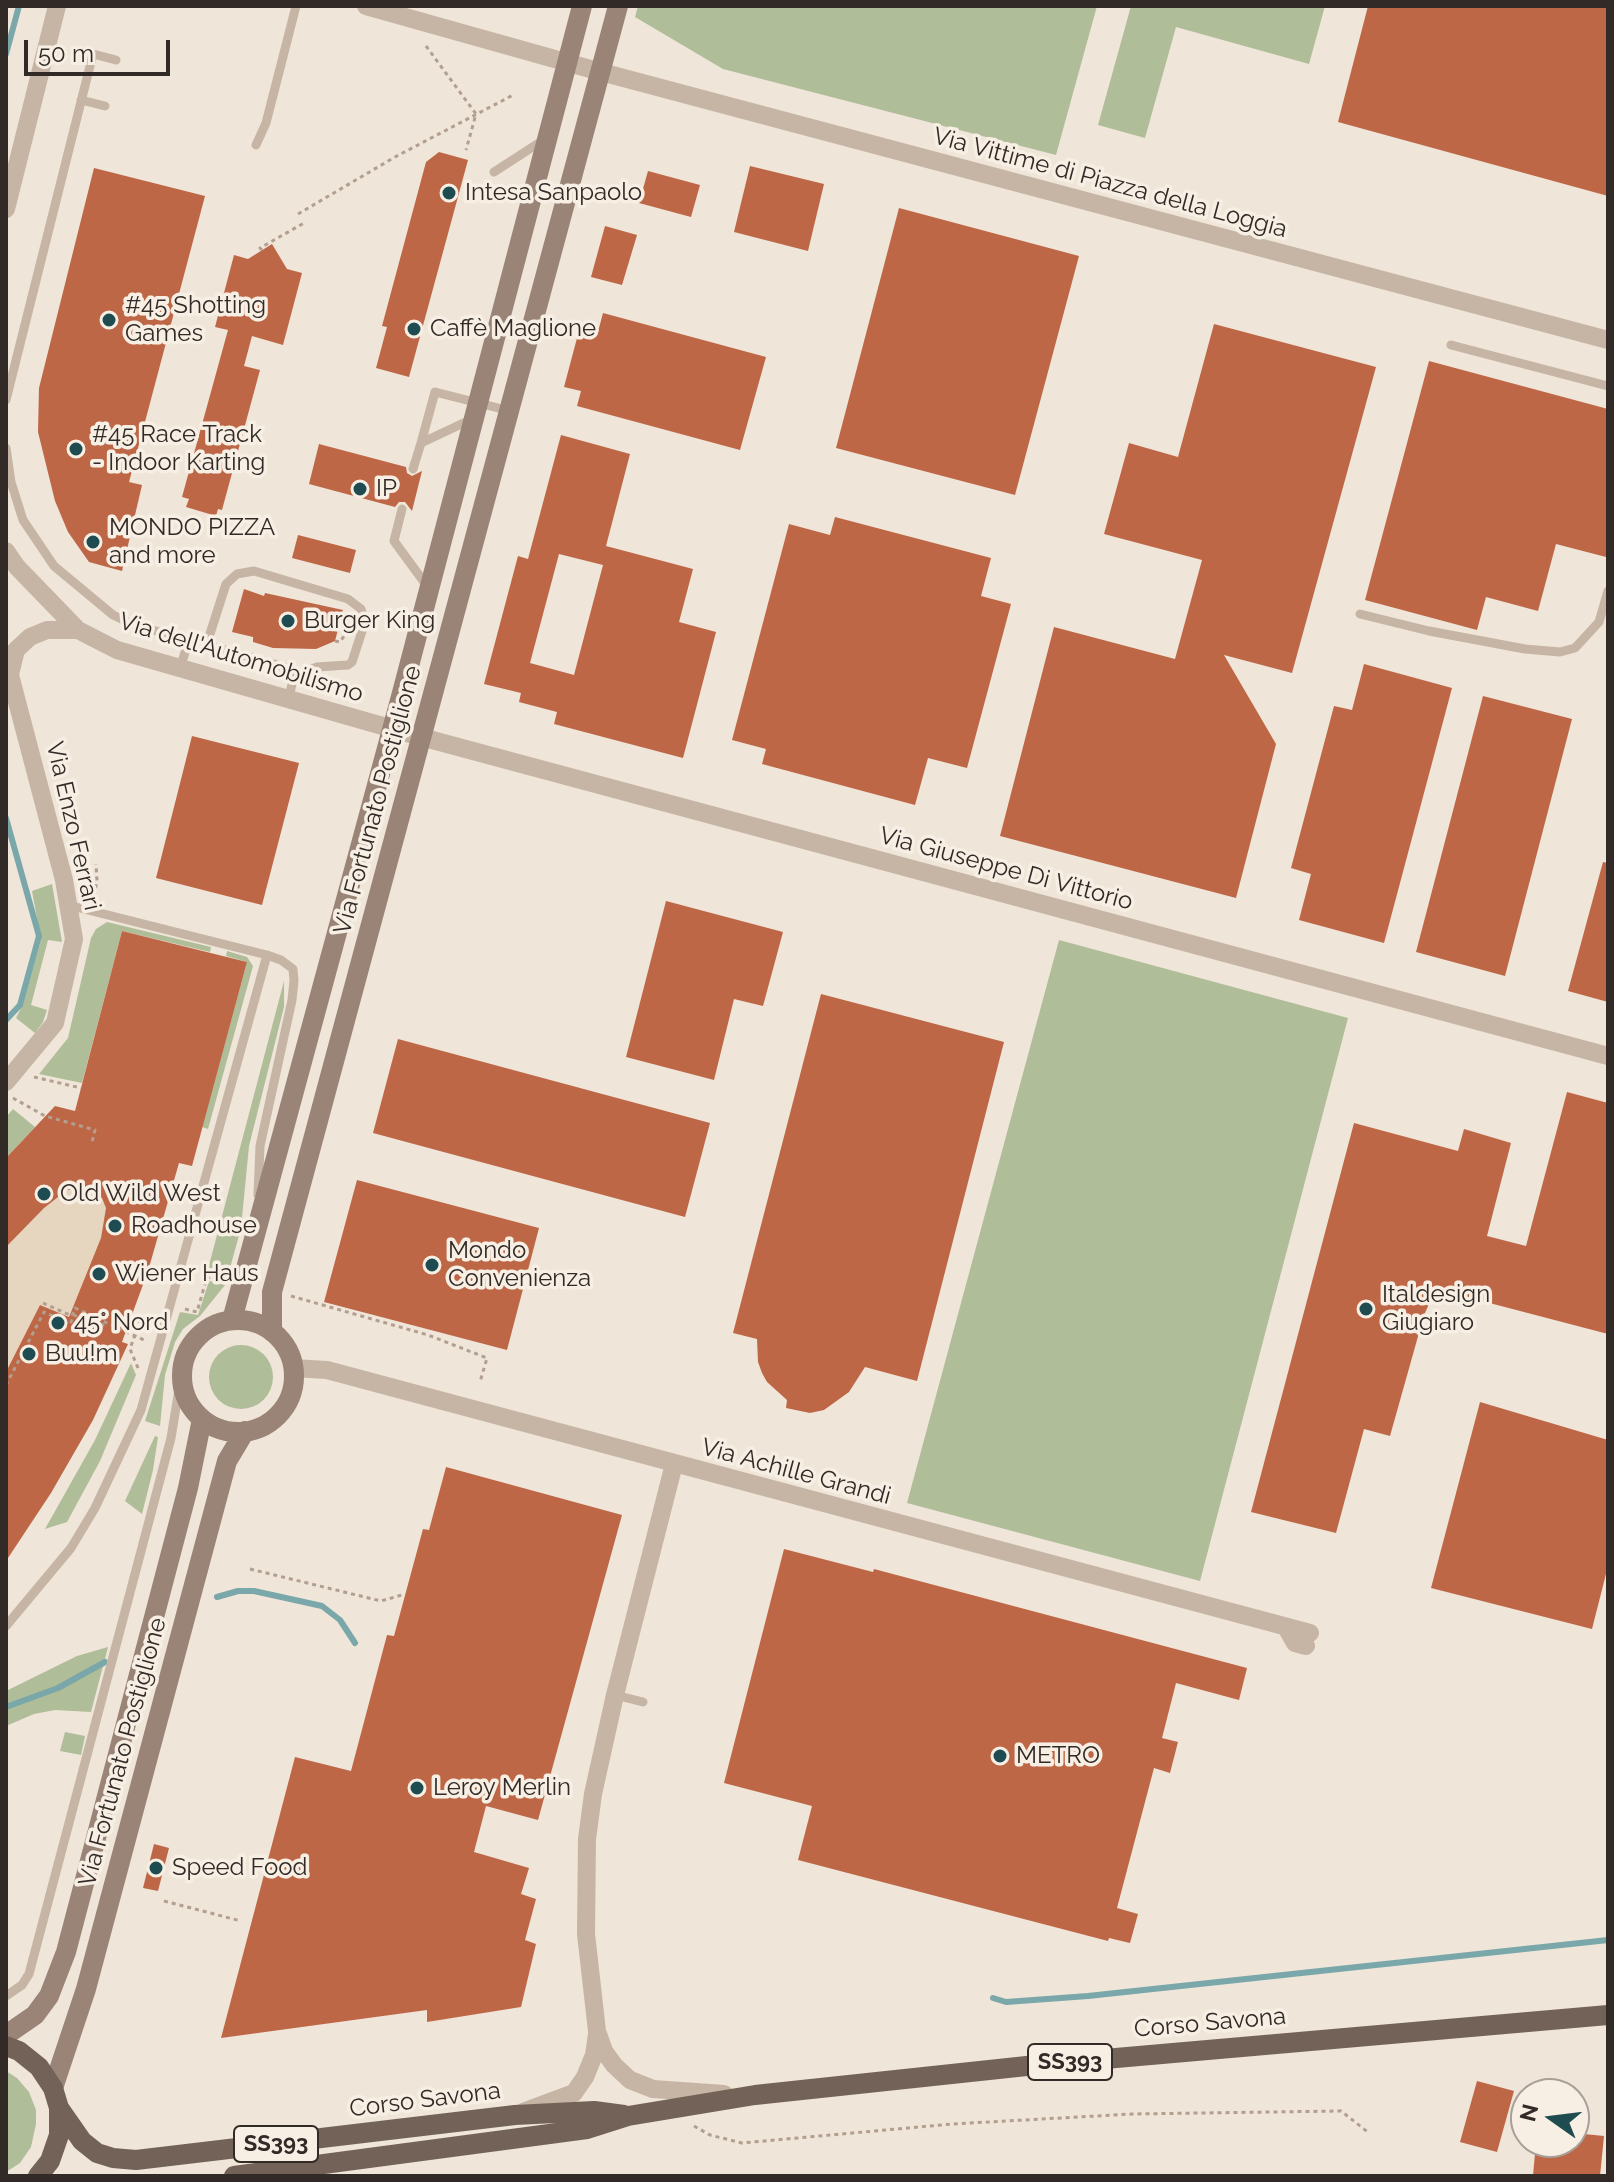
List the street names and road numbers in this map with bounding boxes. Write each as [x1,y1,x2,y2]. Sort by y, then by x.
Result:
street label: Via Vittime di Piazza della Loggia [930,122,1290,244]
street label: Via dell'Automobilismo [115,607,367,709]
street label: Via Fortunato Postiglione [328,662,428,938]
street label: Via Enzo Ferrari [40,739,106,913]
street label: Via Giuseppe Di Vittorio [876,821,1136,917]
street label: Via Achille Grandi [698,1433,894,1511]
street label: Via Fortunato Postiglione [73,1614,173,1890]
street label: Corso Savona [1133,2002,1287,2044]
road number: SS393 [1028,2044,1112,2080]
street label: Corso Savona [348,2076,502,2124]
road number: SS393 [234,2126,318,2162]

